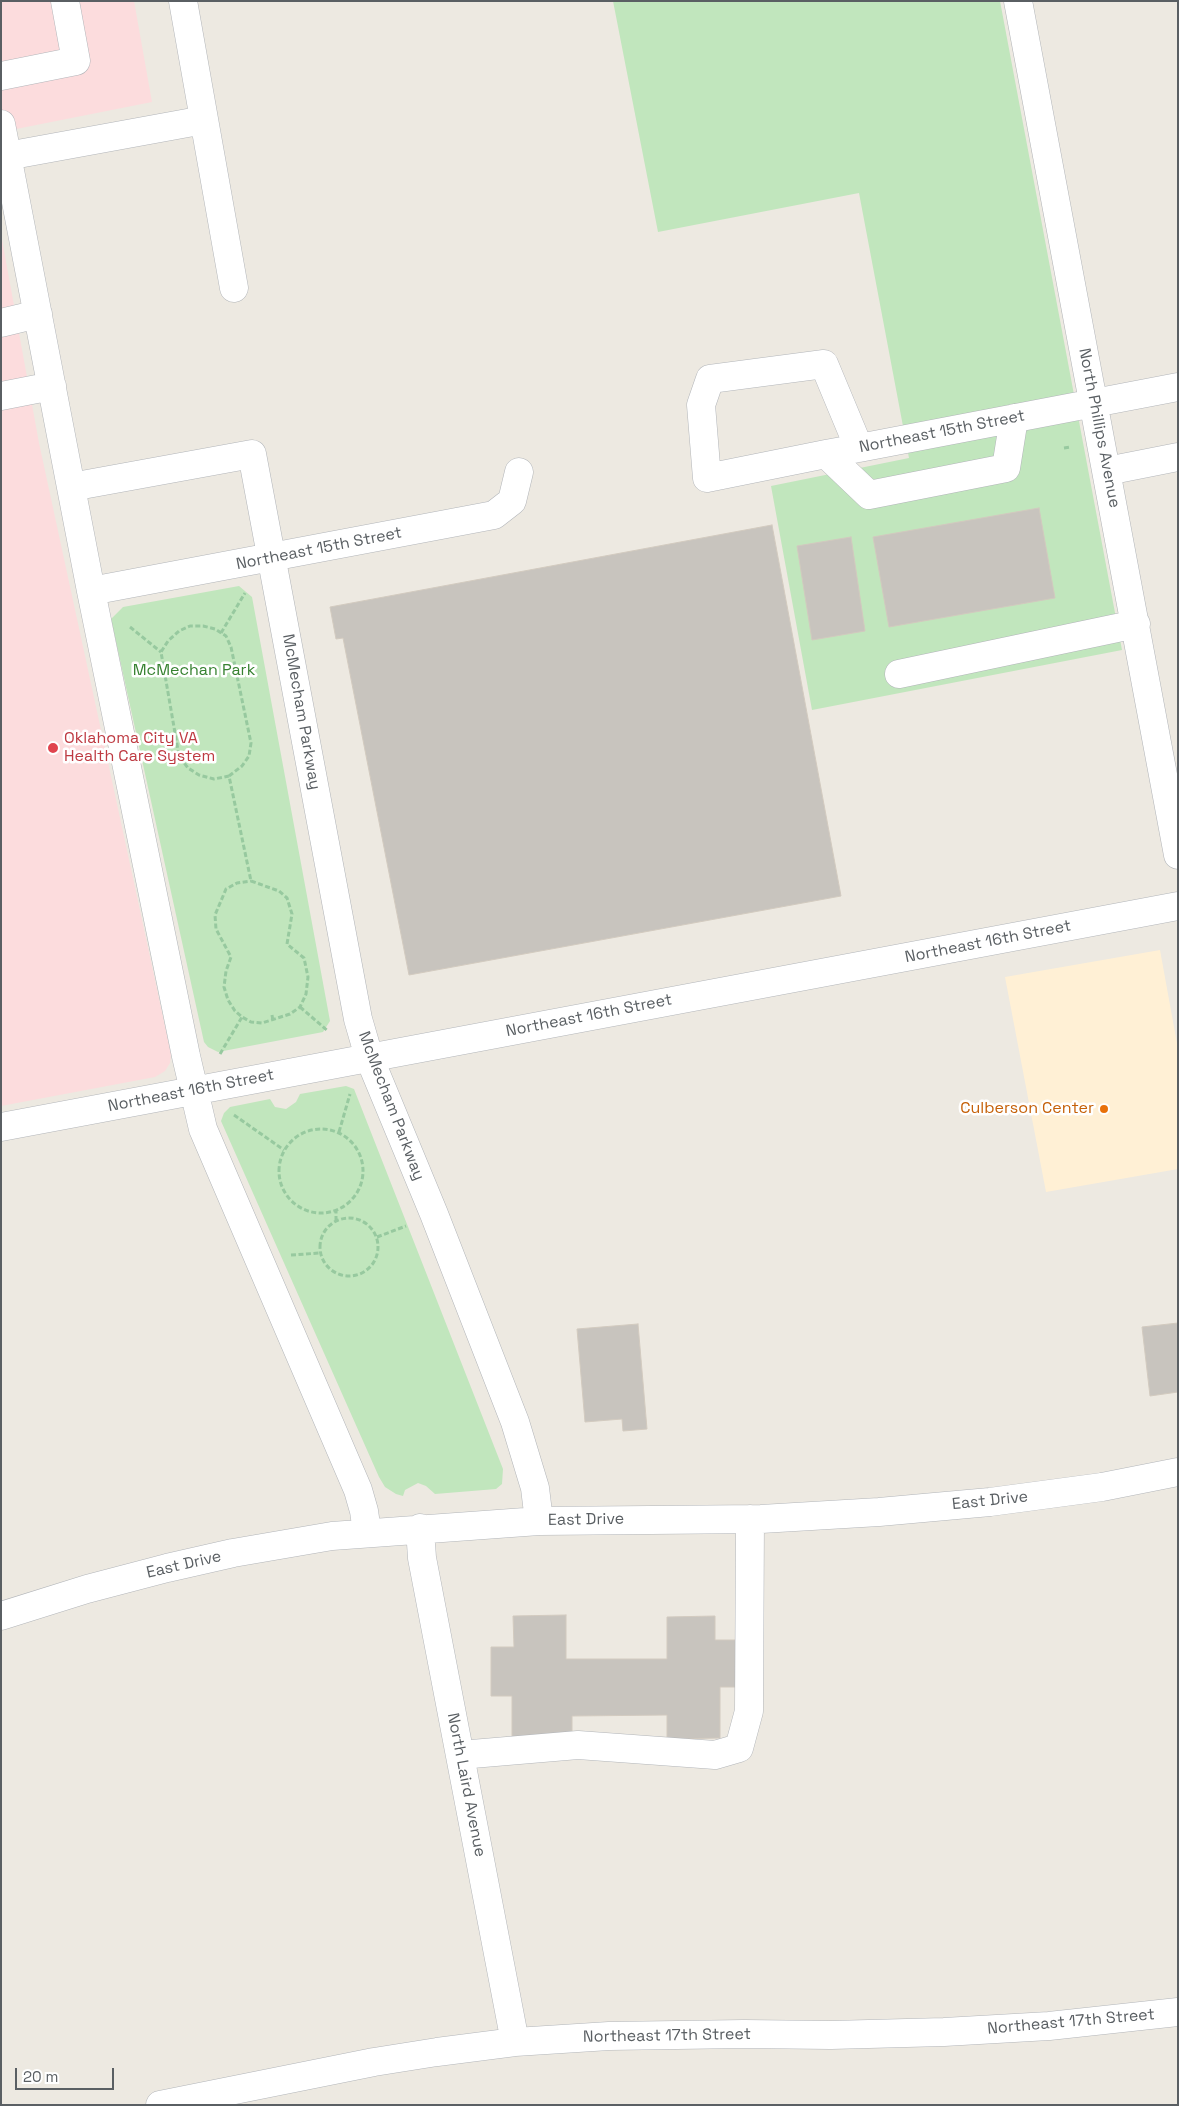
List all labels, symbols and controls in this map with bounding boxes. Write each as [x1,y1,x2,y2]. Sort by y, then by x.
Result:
street label: North Phillips Avenue [1074,347,1124,509]
street label: Northeast 15th Street [857,407,1027,457]
street label: Northeast 15th Street [234,524,404,574]
street label: McMecham Parkway [278,633,324,791]
park label: McMechan Park [133,661,255,681]
place label: Oklahoma City VA Health Care System [64,729,215,767]
marker: Oklahoma City VA Health Care System [46,741,60,755]
street label: Northeast 16th Street [903,916,1073,968]
street label: Northeast 16th Street [504,990,674,1042]
street label: McMecham Parkway [354,1029,428,1183]
street label: Northeast 16th Street [106,1065,276,1117]
place label: Culberson Center [960,1099,1094,1119]
marker: Culberson Center [1098,1103,1110,1115]
street label: East Drive [951,1487,1029,1515]
street label: East Drive [548,1510,624,1530]
street label: East Drive [145,1547,223,1583]
street label: North Laird Avenue [443,1711,489,1859]
street label: Northeast 17th Street [987,2005,1155,2039]
street label: Northeast 17th Street [583,2025,751,2047]
scale bar [18,2058,116,2090]
text: 20 m [23,2067,58,2086]

